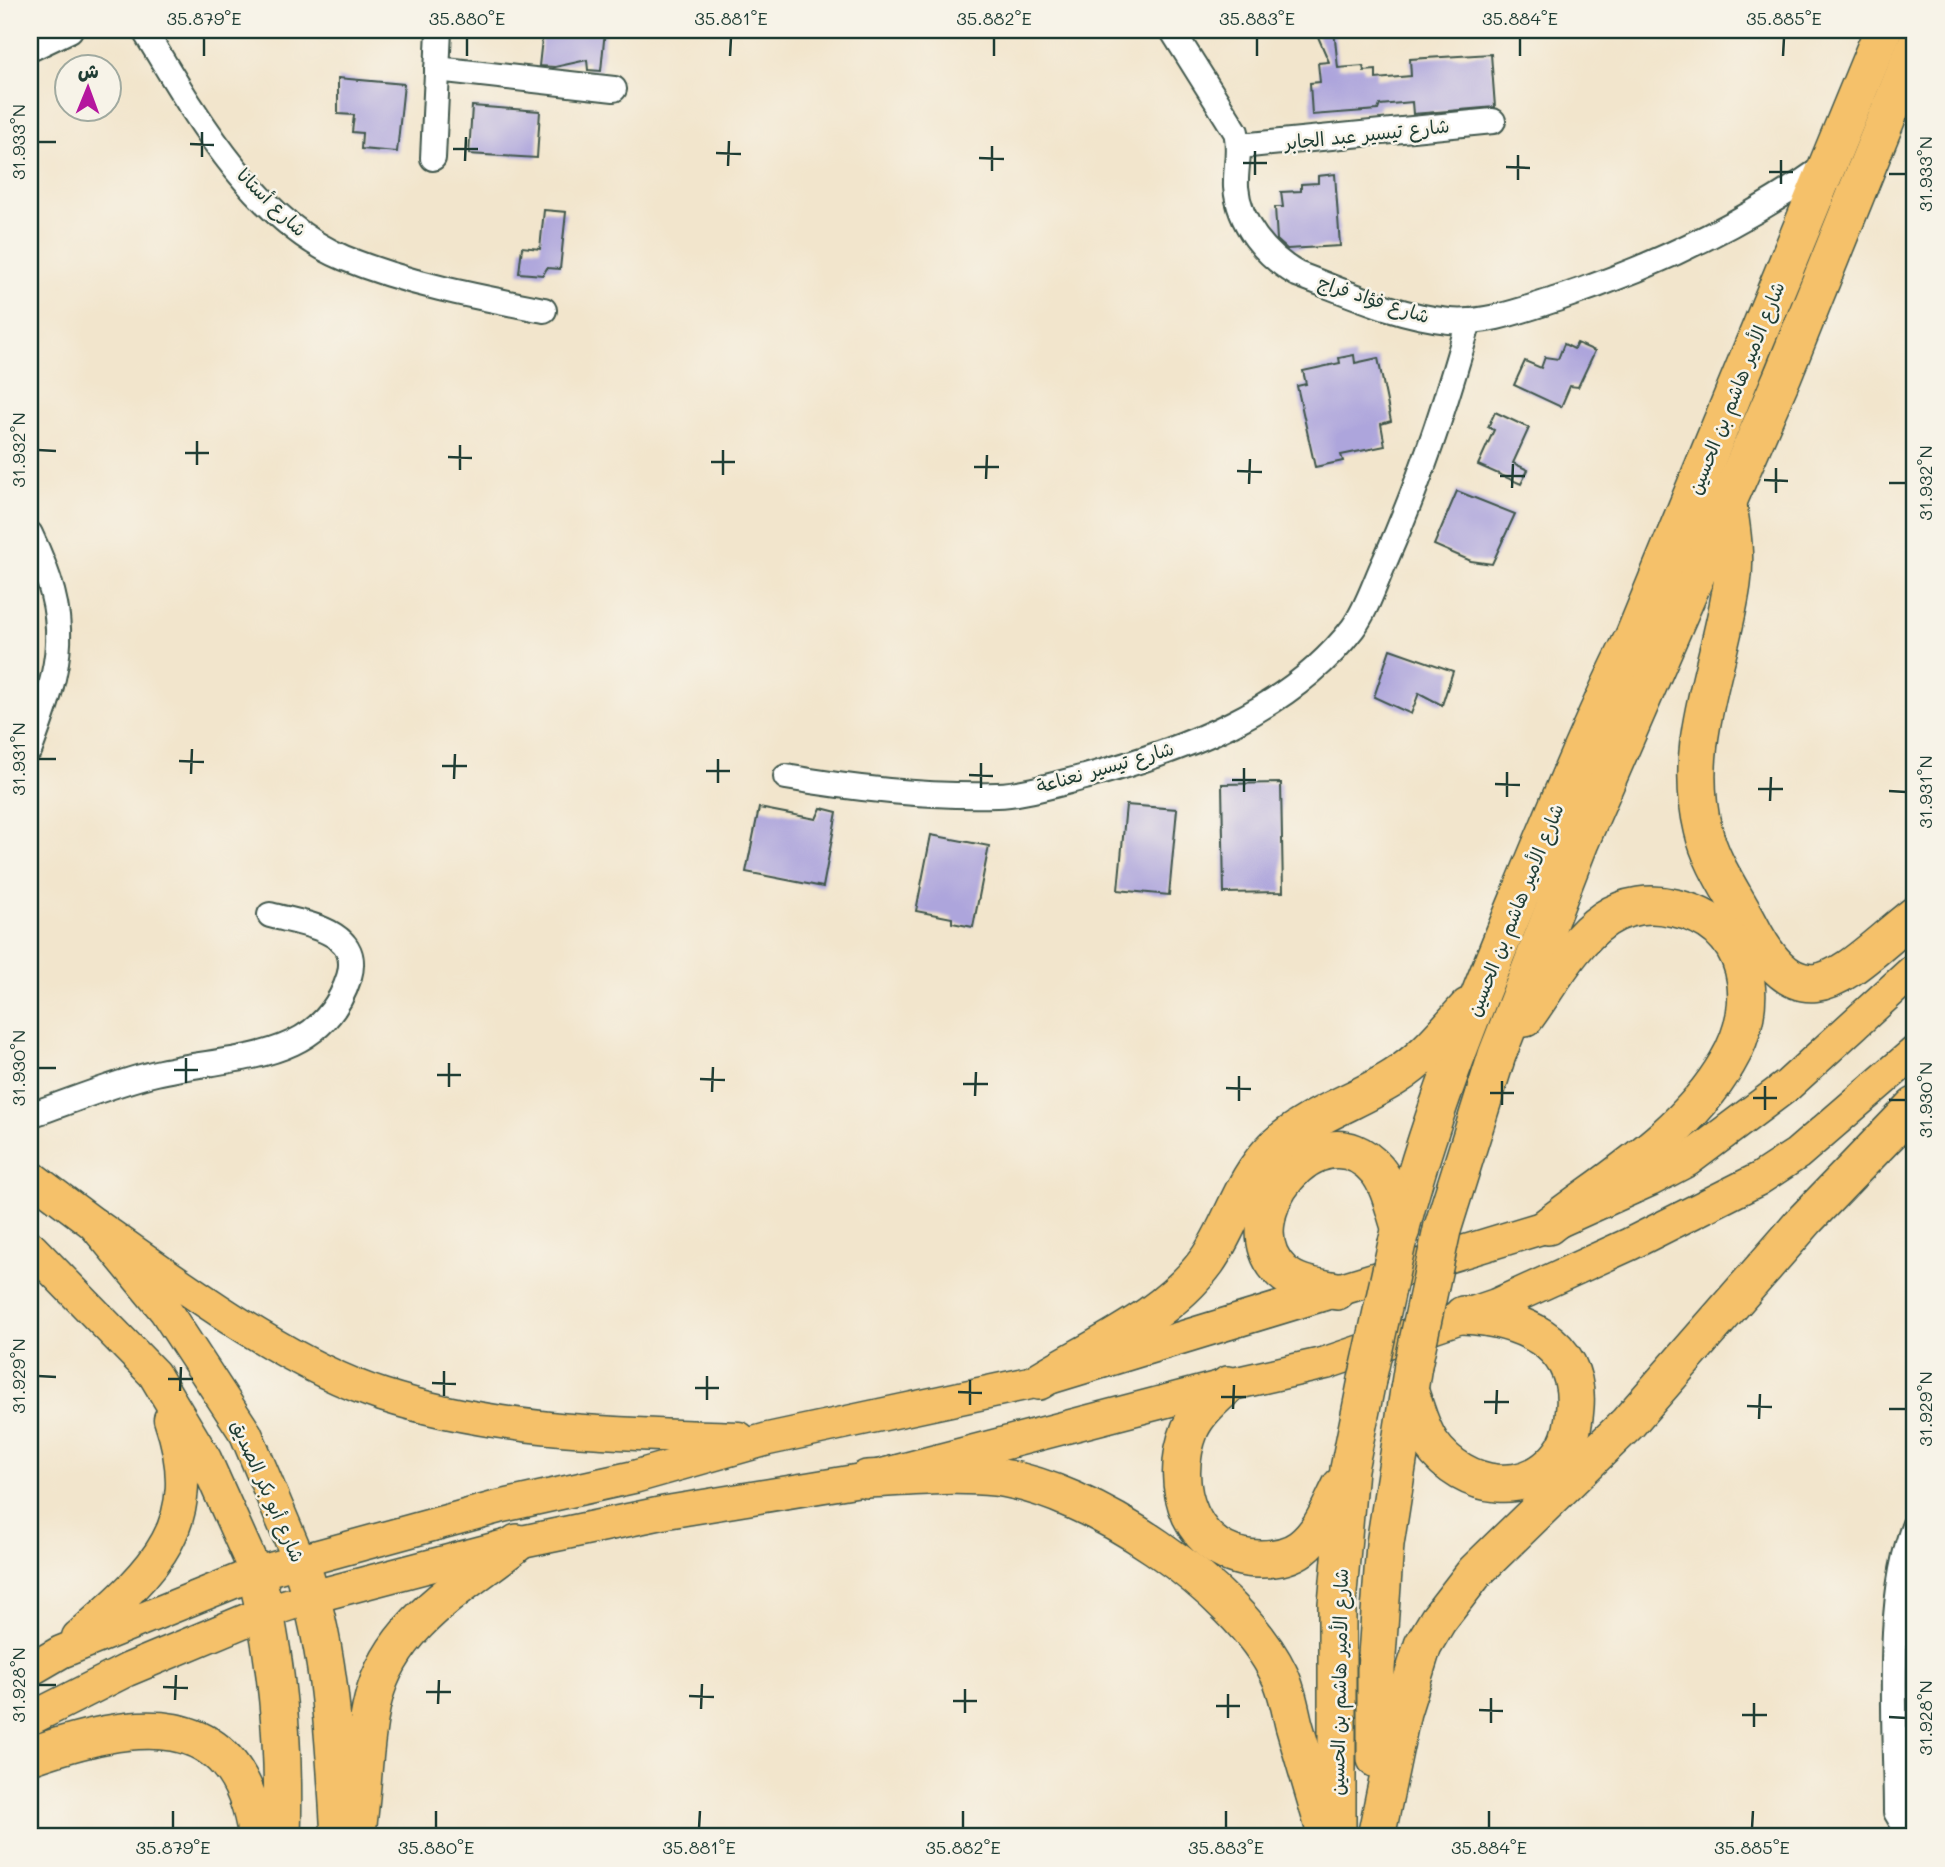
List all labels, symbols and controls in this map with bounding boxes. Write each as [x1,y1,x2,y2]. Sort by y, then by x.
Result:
text: 35.879°E [166,6,242,30]
text: 35.880°E [429,6,505,30]
text: 35.881°E [694,6,768,30]
text: 35.882°E [956,6,1032,30]
text: 35.883°E [1219,6,1295,30]
text: 35.884°E [1482,6,1558,30]
text: 35.885°E [1746,6,1822,30]
north arrow [52,52,122,122]
text: ش [78,58,99,83]
text: 31.933°N [6,104,30,180]
street label: شارع تيسير عبد الجابر [1281,112,1451,157]
text: 31.933°N [1913,136,1937,212]
street label: شارع أستانا [231,162,313,243]
street label: شارع فؤاد فراج [1315,269,1433,330]
street label: شارع الأمير هاشم بن الحسين [1681,278,1792,499]
text: 31.932°N [6,412,30,488]
text: 31.932°N [1913,445,1937,521]
text: 31.931°N [6,722,30,796]
street label: شارع تيسير نعناعة [1033,735,1177,800]
text: 31.931°N [1913,755,1937,829]
street label: شارع الأمير هاشم بن الحسين [1460,800,1571,1021]
text: 31.930°N [6,1030,30,1106]
text: 31.930°N [1913,1062,1937,1138]
text: 31.929°N [6,1338,30,1414]
text: 31.929°N [1913,1371,1937,1447]
street label: شارع أبو بكر الصديق [224,1416,311,1567]
street label: شارع الأمير هاشم بن الحسين [1324,1568,1356,1796]
text: 31.928°N [6,1647,30,1723]
text: 31.928°N [1913,1680,1937,1756]
text: 35.879°E [135,1835,211,1859]
text: 35.880°E [398,1835,474,1859]
text: 35.881°E [662,1835,736,1859]
text: 35.882°E [925,1835,1001,1859]
text: 35.883°E [1188,1835,1264,1859]
text: 35.884°E [1451,1835,1527,1859]
text: 35.885°E [1714,1835,1790,1859]

